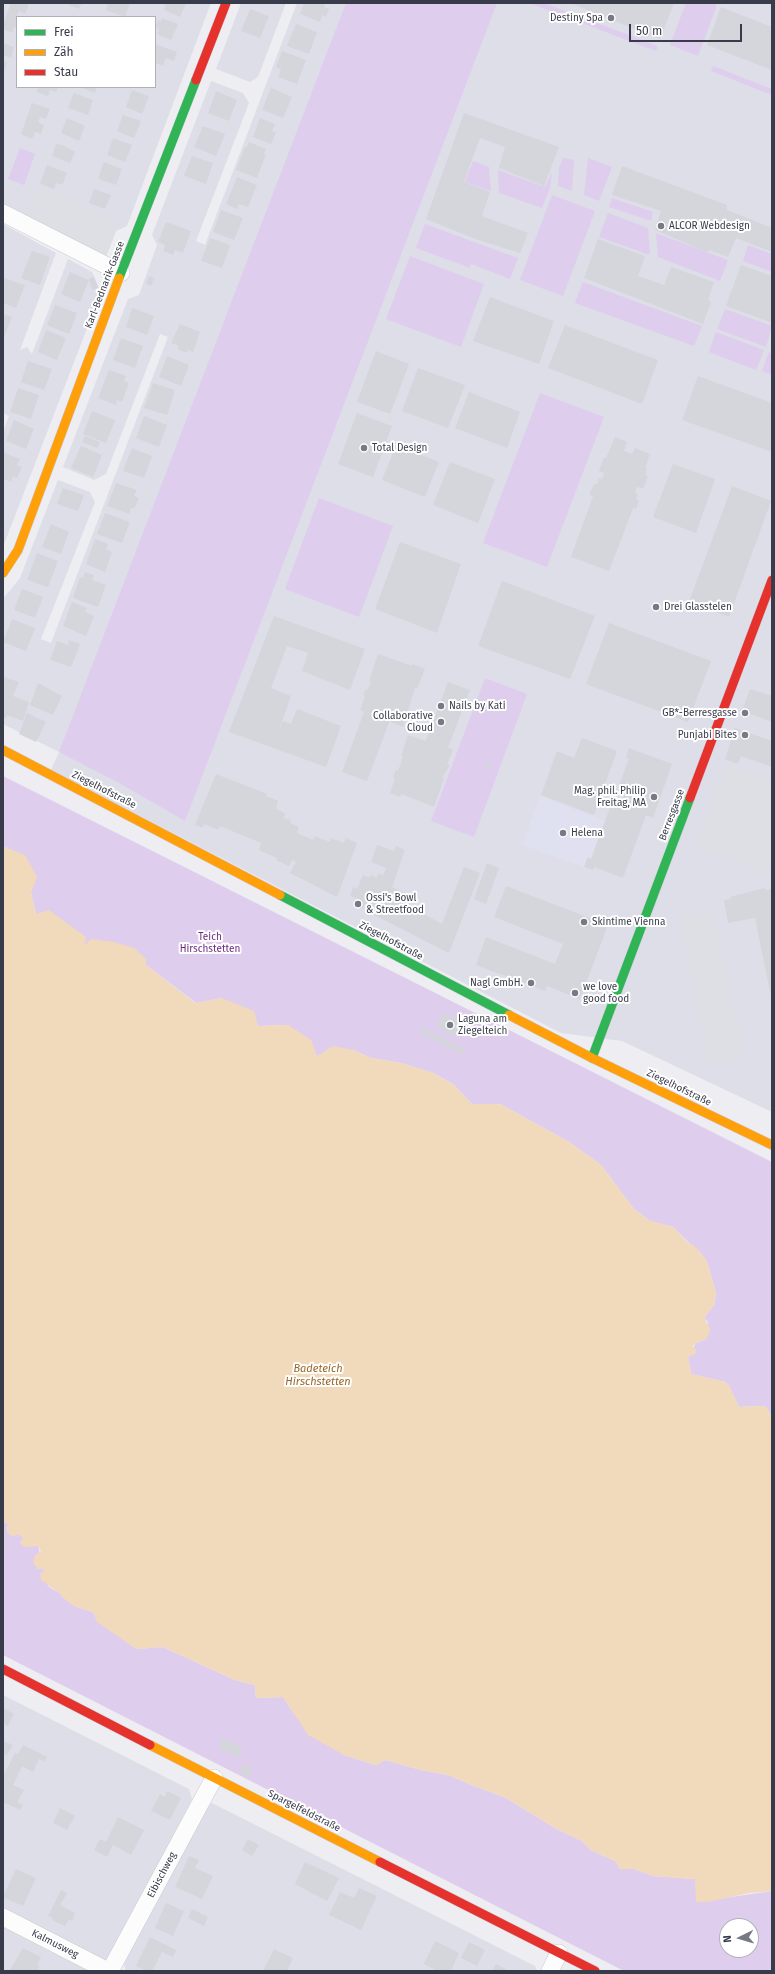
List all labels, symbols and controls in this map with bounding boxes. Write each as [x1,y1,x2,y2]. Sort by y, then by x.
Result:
place label: Destiny Spa [550,12,603,24]
marker: Destiny Spa [606,13,616,23]
legend [16,16,156,88]
scale bar [631,16,744,42]
text: 50 m [636,24,662,38]
text: Frei [54,25,74,39]
text: Zäh [54,45,74,59]
text: Stau [54,65,78,79]
place label: ALCOR Webdesign [669,220,750,232]
marker: ALCOR Webdesign [656,221,666,231]
street label: Karl-Bednarik-Gasse [83,240,127,330]
place label: Total Design [372,442,427,454]
marker: Total Design [359,443,369,453]
place label: Drei Glasstelen [664,601,732,613]
marker: Drei Glasstelen [651,602,661,612]
place label: Nails by Kati [449,700,505,712]
marker: Nails by Kati [436,701,446,711]
place label: GB*-Berresgasse [662,707,737,719]
marker: GB*-Berresgasse [740,708,750,718]
place label: Collaborative Cloud [373,710,433,734]
marker: Collaborative Cloud [436,717,446,727]
place label: Punjabi Bites [678,729,737,741]
marker: Punjabi Bites [740,730,750,740]
street label: Ziegelhofstraße [70,769,138,811]
place label: Mag. phil. Philip Freitag, MA [574,785,646,808]
street label: Berresgasse [657,788,687,842]
marker: Mag. phil. Philip Freitag, MA [649,792,659,802]
place label: Helena [571,827,603,839]
marker: Helena [558,828,568,838]
place label: Ossi's Bowl & Streetfood [366,892,424,916]
marker: Ossi's Bowl & Streetfood [353,899,363,909]
place label: Skintime Vienna [592,916,665,928]
marker: Skintime Vienna [579,917,589,927]
street label: Ziegelhofstraße [357,919,425,963]
park label: Teich Hirschstetten [180,931,240,954]
place label: Nagl GmbH. [470,977,523,989]
marker: Nagl GmbH. [526,978,536,988]
place label: we love good food [583,981,629,1004]
marker: we love good food [570,988,580,998]
place label: Laguna am Ziegelteich [458,1013,507,1036]
marker: Laguna am Ziegelteich [445,1020,455,1030]
street label: Ziegelhofstraße [645,1067,713,1109]
water label: Badeteich Hirschstetten [285,1362,351,1388]
street label: Spargelfeldstraße [266,1787,342,1835]
street label: Eibischweg [145,1850,179,1900]
north arrow [719,1918,759,1958]
street label: Kalmusweg [30,1927,80,1961]
text: N [721,1935,734,1943]

